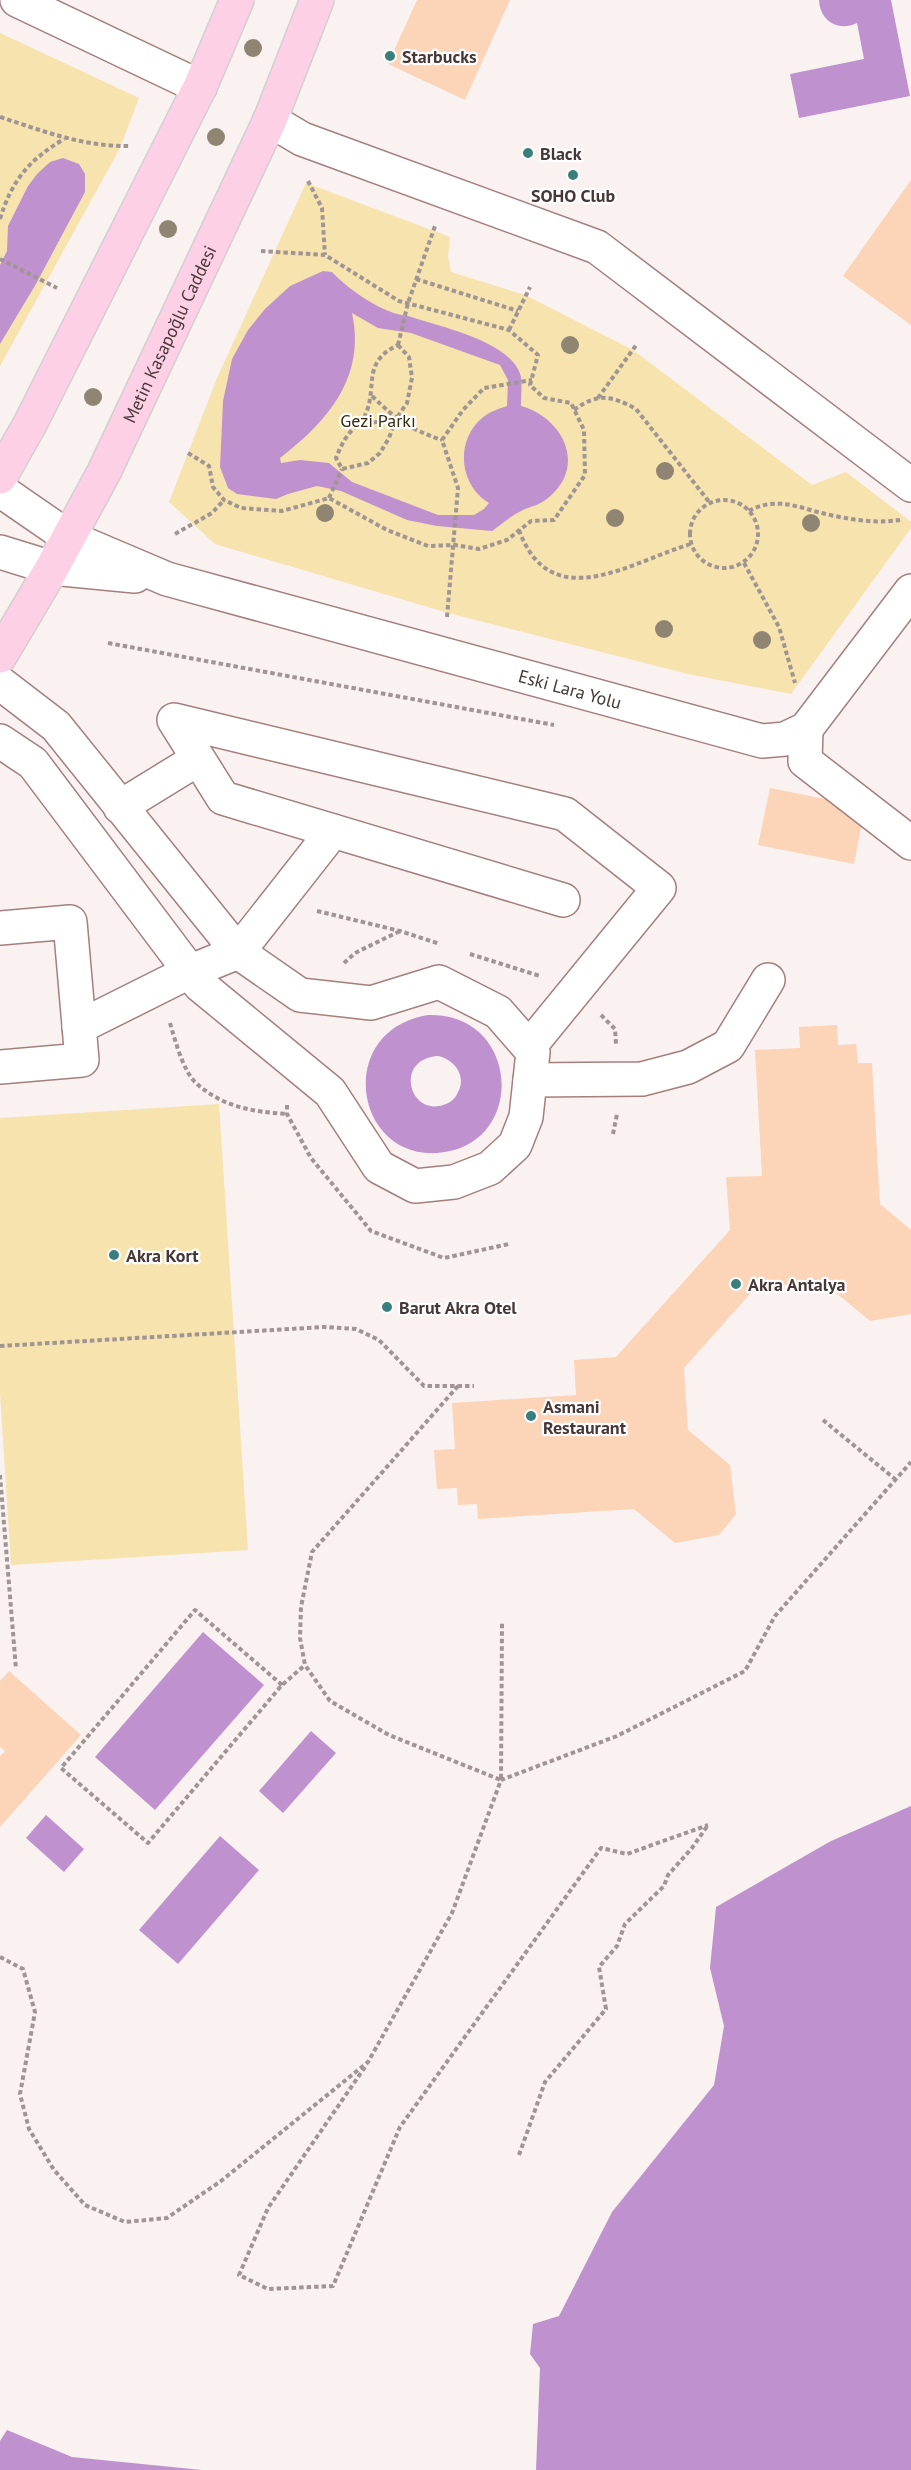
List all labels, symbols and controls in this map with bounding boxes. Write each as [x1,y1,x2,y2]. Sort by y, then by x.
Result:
place label: Starbucks [402,45,477,68]
marker: Starbucks [383,49,397,63]
place label: Black [540,142,582,165]
marker: Black [521,146,535,160]
marker: SOHO Club [566,168,580,182]
place label: SOHO Club [531,184,615,207]
street label: Metin Kasapoğlu Caddesi [117,241,221,426]
park label: Gezi Parkı [340,409,416,432]
street label: Eski Lara Yolu [516,664,624,714]
place label: Akra Kort [126,1244,199,1267]
marker: Akra Kort [107,1248,121,1262]
place label: Akra Antalya [748,1273,846,1296]
marker: Akra Antalya [729,1277,743,1291]
place label: Barut Akra Otel [399,1296,517,1319]
marker: Barut Akra Otel [380,1300,394,1314]
place label: Asmani Restaurant [543,1395,627,1439]
marker: Asmani Restaurant [524,1409,538,1423]

